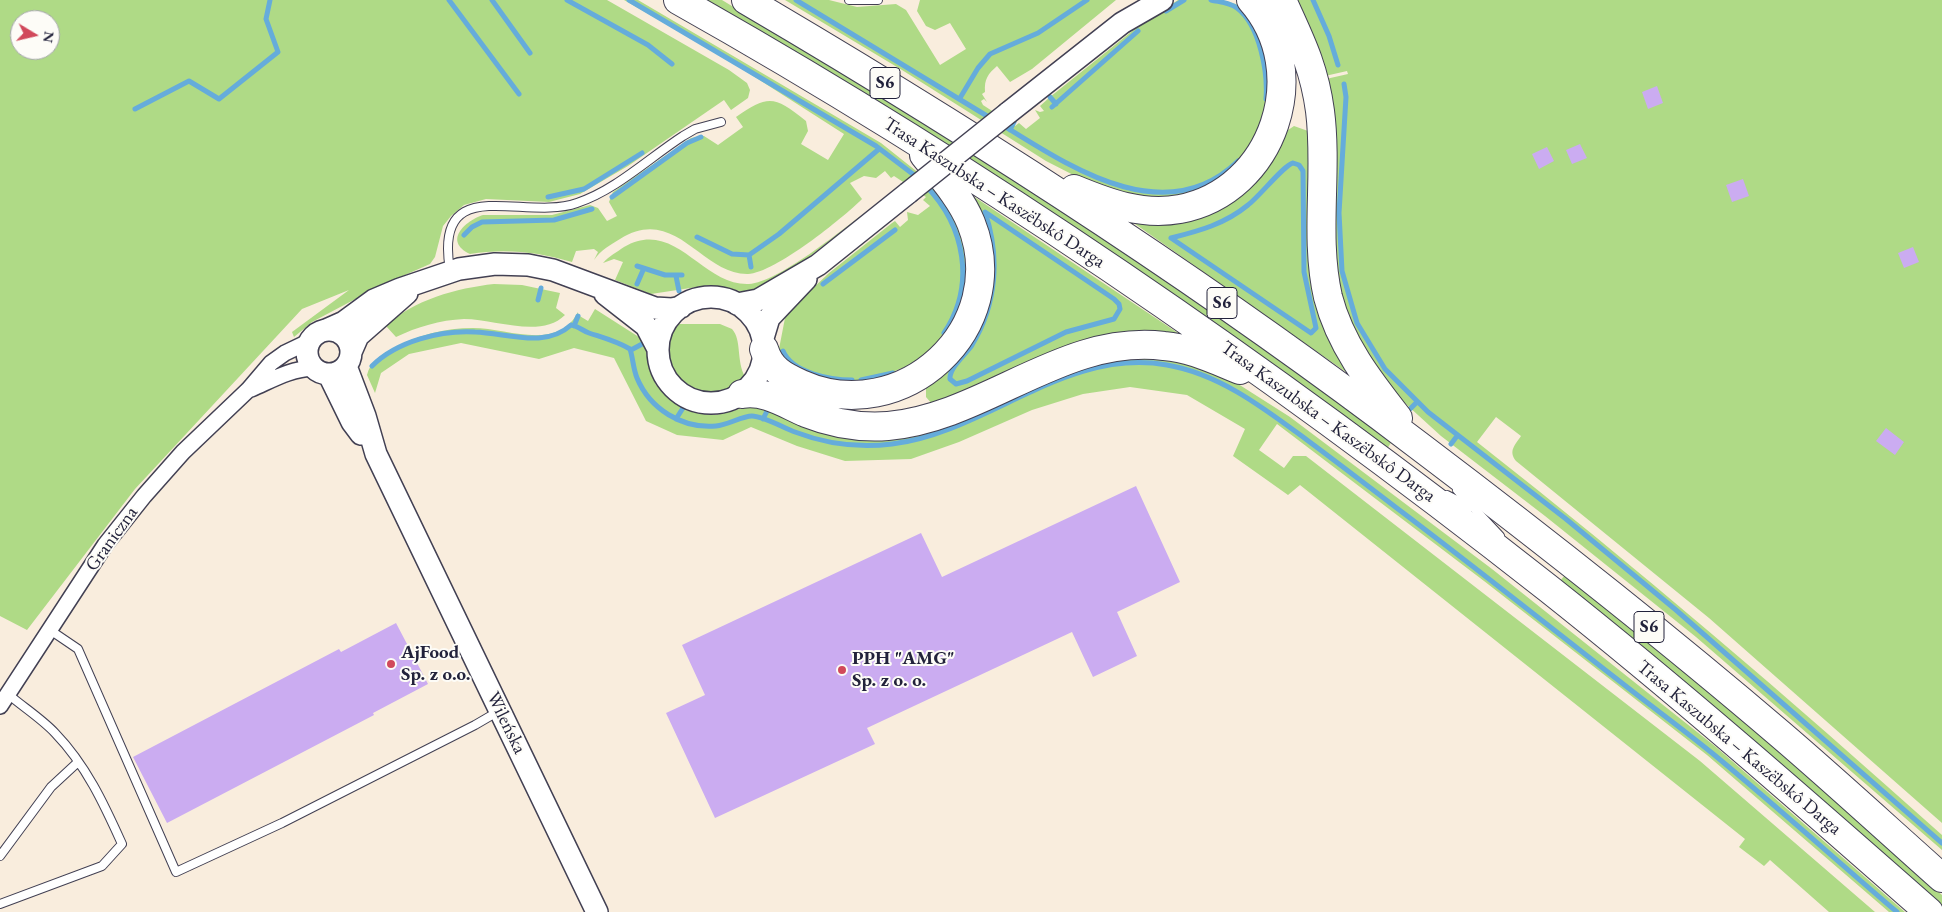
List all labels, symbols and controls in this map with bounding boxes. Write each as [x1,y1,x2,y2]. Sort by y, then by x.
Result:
north arrow [10,10,60,60]
text: N [39,30,59,44]
road number: S6 [870,68,900,99]
street label: Trasa Kaszubska – Kaszëbskô Darga [879,113,1109,273]
road number: S6 [1207,288,1237,318]
street label: Trasa Kaszubska – Kaszëbskô Darga [1216,336,1440,508]
street label: Graniczna [81,502,143,576]
road number: S6 [1634,612,1664,642]
place label: AjFood Sp. z o.o. [401,642,470,686]
place label: PPH "AMG" Sp. z o. o. [852,648,955,692]
street label: Trasa Kaszubska – Kaszëbskô Darga [1632,656,1846,840]
marker: AjFood Sp. z o.o. [385,658,397,670]
marker: PPH "AMG" Sp. z o. o. [836,664,848,676]
street label: Wileńska [481,688,531,758]

